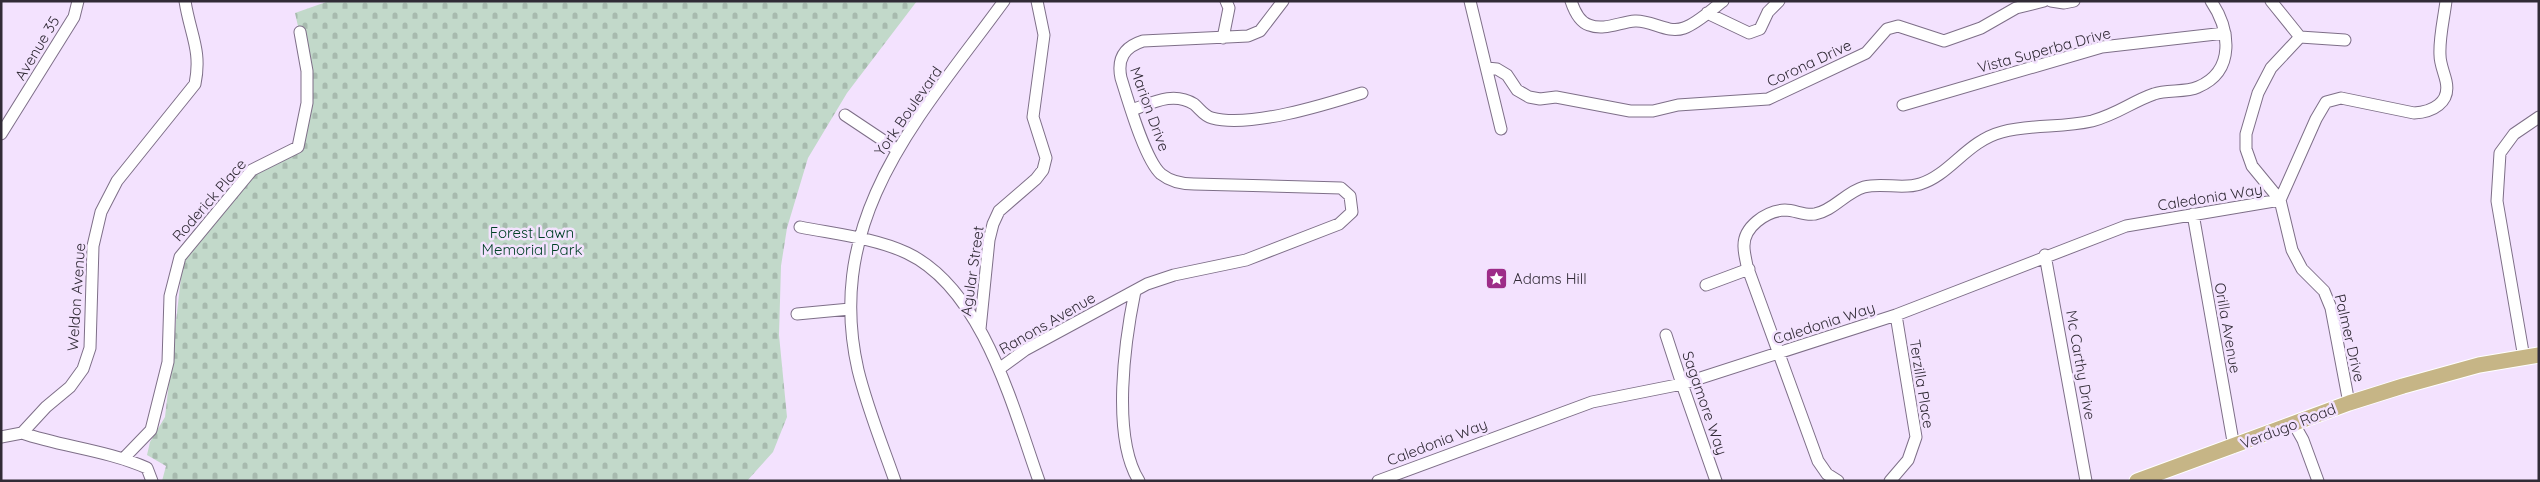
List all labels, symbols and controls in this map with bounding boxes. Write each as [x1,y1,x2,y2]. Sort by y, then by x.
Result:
street label: Avenue 35 [10,12,64,84]
street label: Vista Superba Drive [1975,23,2113,77]
street label: Corona Drive [1764,35,1854,91]
street label: York Boulevard [870,62,946,160]
street label: Marion Drive [1126,64,1174,154]
street label: Roderick Place [168,155,250,245]
street label: Caledonia Way [2156,179,2264,215]
park label: Forest Lawn Memorial Park [482,223,583,259]
street label: Agular Street [956,225,988,317]
street label: Weldon Avenue [63,242,89,352]
place icon: Adams Hill [1485,266,1509,290]
place label: Adams Hill [1513,269,1587,288]
street label: Orilla Avenue [2211,281,2245,375]
street label: Ranons Avenue [995,288,1099,358]
street label: Palmer Drive [2331,292,2369,384]
street label: Caledonia Way [1771,298,1877,348]
street label: Mc Carthy Drive [2062,309,2100,421]
street label: Terzilla Place [1906,338,1938,430]
street label: Sagamore Way [1678,349,1732,457]
street label: Verdugo Road [2238,399,2338,453]
street label: Caledonia Way [1384,414,1490,470]

